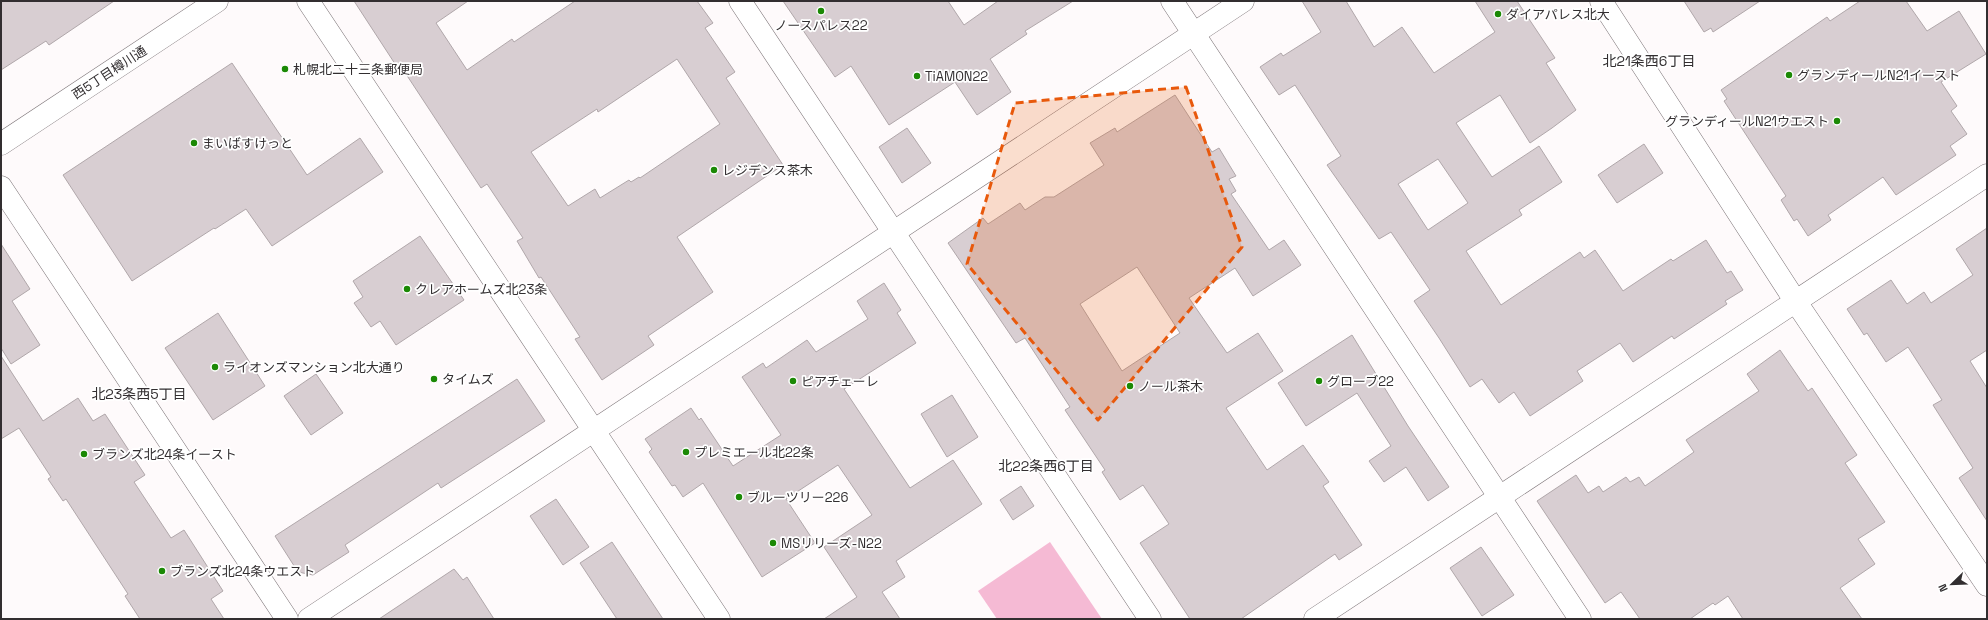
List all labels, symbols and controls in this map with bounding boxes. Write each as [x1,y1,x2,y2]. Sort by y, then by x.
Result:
marker: ノースパレス22 [816,6,826,16]
place label: ダイアパレス北大 [1506,6,1610,23]
marker: ダイアパレス北大 [1493,9,1503,19]
place label: ノースパレス22 [774,17,868,34]
street label: 西5丁目樽川通 [69,42,150,103]
district label: 北21条西6丁目 [1603,52,1695,70]
place label: 札幌北二十三条郵便局 [293,61,423,78]
marker: 札幌北二十三条郵便局 [280,64,290,74]
place label: グランディールN21イースト [1797,67,1960,84]
place label: TiAMON22 [925,68,988,85]
marker: グランディールN21イースト [1784,70,1794,80]
marker: TiAMON22 [912,71,922,81]
place label: グランディールN21ウエスト [1665,113,1829,130]
marker: グランディールN21ウエスト [1832,116,1842,126]
place label: まいばすけっと [202,135,293,152]
marker: まいばすけっと [189,138,199,148]
place label: レジデンス茶木 [722,162,813,179]
marker: レジデンス茶木 [709,165,719,175]
place label: クレアホームズ北23条 [415,281,547,298]
marker: クレアホームズ北23条 [402,284,412,294]
place label: ライオンズマンション北大通り [223,359,405,376]
marker: ライオンズマンション北大通り [210,362,220,372]
place label: タイムズ [442,371,494,388]
place label: ピアチェーレ [801,373,879,390]
place label: グローブ22 [1327,373,1394,390]
marker: タイムズ [429,374,439,384]
marker: ピアチェーレ [788,376,798,386]
marker: グローブ22 [1314,376,1324,386]
place label: ノール茶木 [1138,378,1203,395]
marker: ノール茶木 [1125,381,1135,391]
district label: 北23条西5丁目 [91,385,187,403]
place label: プレミエール北22条 [694,444,814,461]
place label: ブランズ北24条イースト [92,446,237,463]
marker: プレミエール北22条 [681,447,691,457]
marker: ブランズ北24条イースト [79,449,89,459]
district label: 北22条西6丁目 [998,457,1094,475]
place label: ブルーツリー226 [747,489,848,506]
marker: ブルーツリー226 [734,492,744,502]
place label: MSリリーズ-N22 [781,535,882,552]
marker: MSリリーズ-N22 [768,538,778,548]
place label: ブランズ北24条ウエスト [170,563,315,580]
north arrow [1932,564,1972,604]
marker: ブランズ北24条ウエスト [157,566,167,576]
text: N [1935,582,1951,594]

